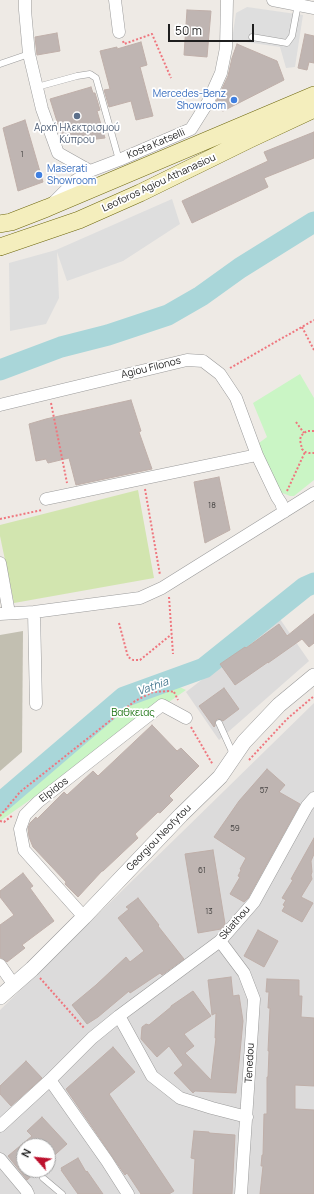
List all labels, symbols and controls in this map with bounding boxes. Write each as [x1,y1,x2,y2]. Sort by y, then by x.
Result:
scale bar [170,16,256,42]
text: 50 m [175,22,202,39]
place label: Mercedes-Benz Showroom [153,88,226,112]
marker: Mercedes-Benz Showroom [229,95,239,105]
marker: Αρχή Ηλεκτρισμού Κύπρου [72,111,82,121]
place label: Αρχή Ηλεκτρισμού Κύπρου [34,122,120,146]
street label: Kosta Katselli [125,126,187,162]
house number: 1 [20,150,24,160]
street label: Leoforos Agiou Athanasiou [100,151,218,215]
place label: Maserati Showroom [47,163,96,186]
marker: Maserati Showroom [34,170,44,180]
street label: Agiou Filonos [120,355,182,381]
house number: 18 [208,501,216,511]
water label: Vathia [136,675,170,699]
park label: Βαθκειας [111,707,155,719]
street label: Elpidos [37,775,71,805]
house number: 57 [260,786,268,796]
street label: Georgiou Neofytou [124,802,194,874]
house number: 59 [230,824,240,834]
house number: 61 [198,866,206,876]
street label: Skiathou [217,904,253,942]
house number: 13 [205,907,213,917]
street label: Tenedou [243,1043,257,1083]
north arrow [16,1138,56,1178]
text: N [17,1146,34,1160]

